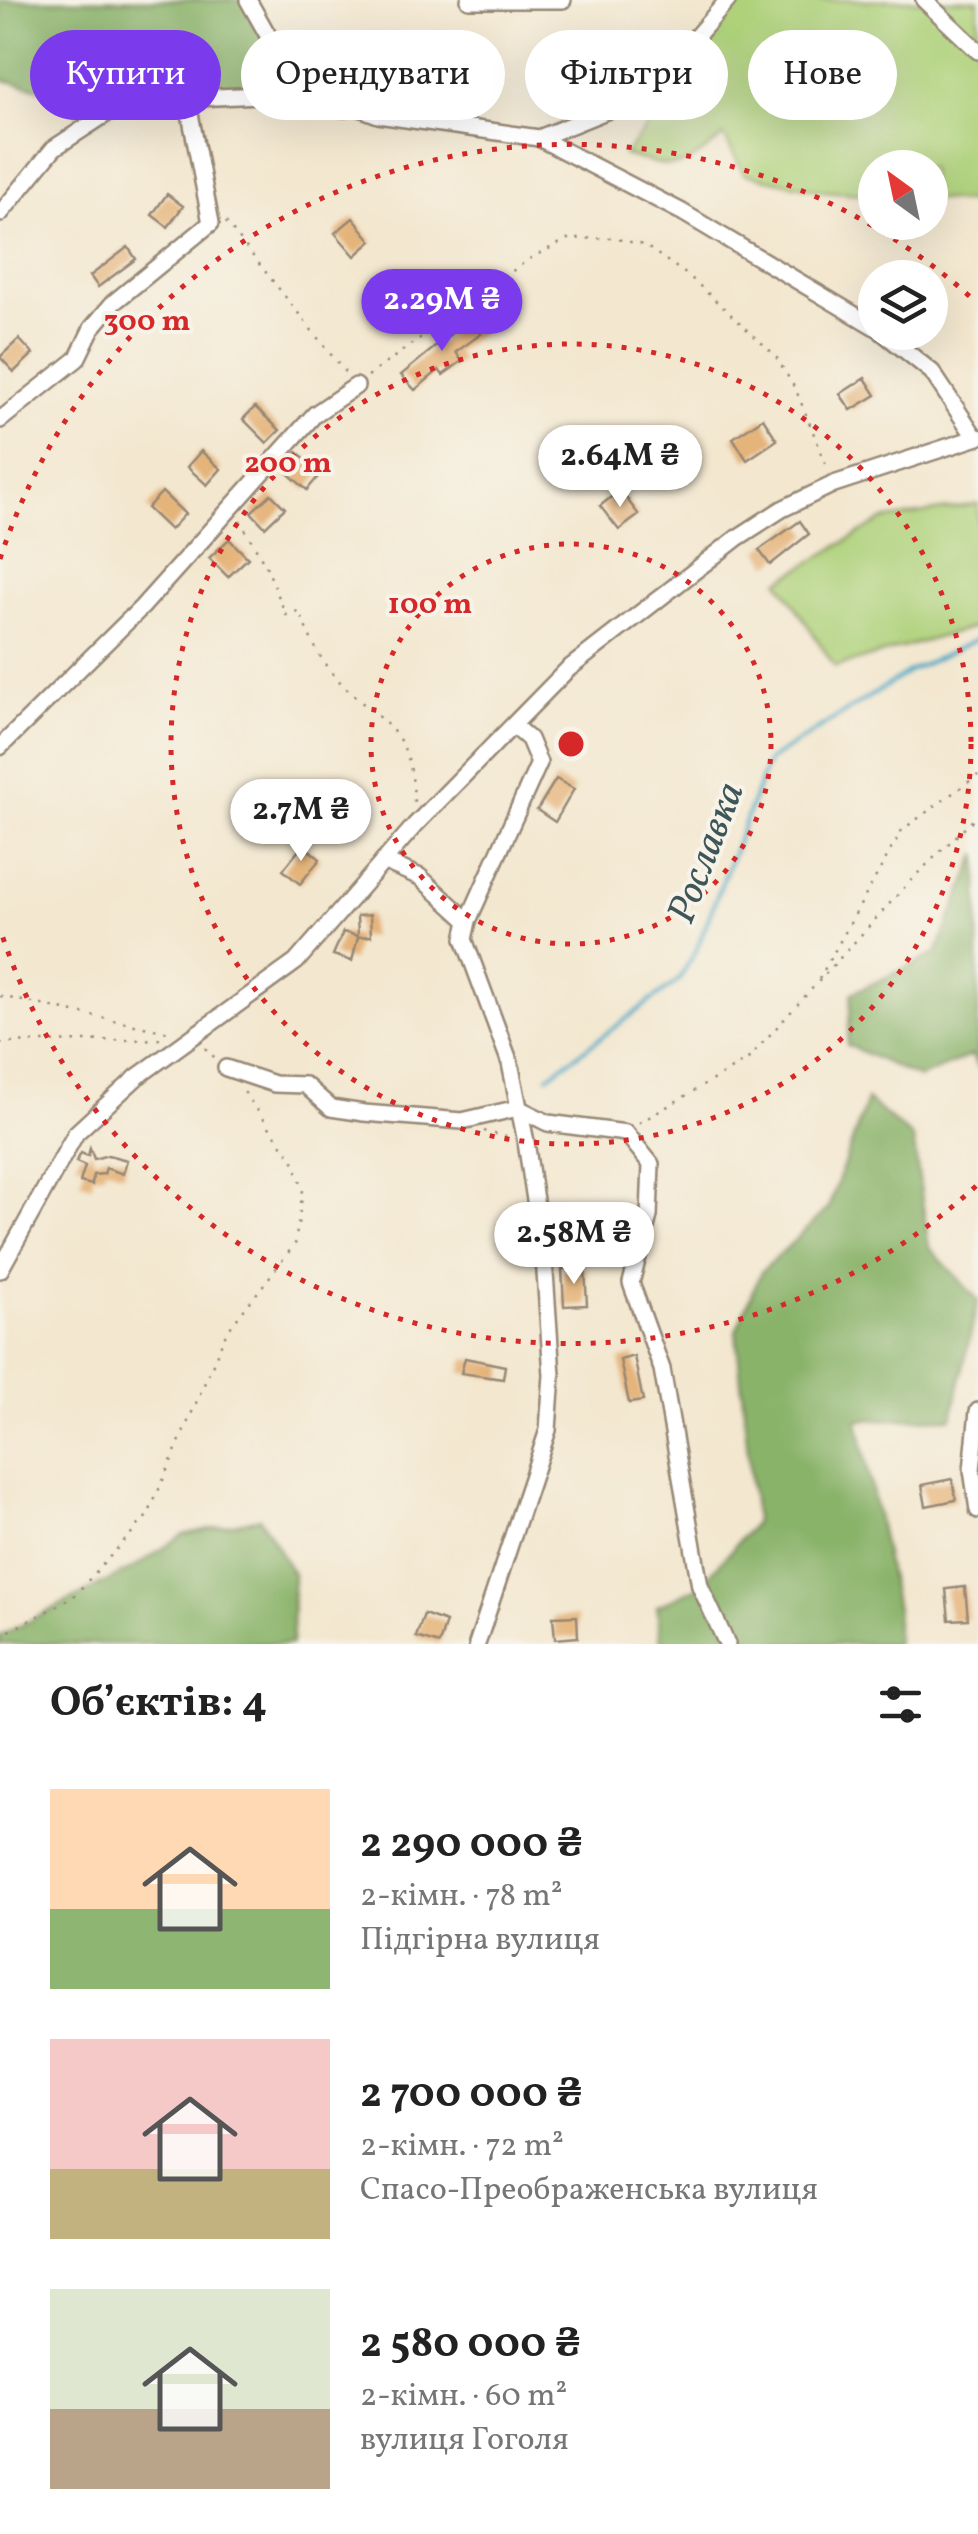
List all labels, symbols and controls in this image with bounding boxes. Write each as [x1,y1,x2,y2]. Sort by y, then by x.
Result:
chip: Купити [30,30,221,120]
chip: Орендувати [241,30,505,120]
chip: Фільтри [525,30,728,120]
chip: Нове [748,30,897,120]
north arrow [858,150,948,240]
map controls [858,150,948,350]
button: layers [858,260,948,350]
pin: 2.29M ₴ [350,269,534,354]
text: 2.29M ₴ [383,279,501,323]
text: 300 m [103,301,191,343]
pin: 2.64M ₴ [528,425,712,510]
text: 2.64M ₴ [560,435,680,479]
text: 200 m [244,443,332,485]
text: 100 m [388,584,472,626]
centre of rings [553,726,589,762]
water label: Рославка [655,775,760,932]
pin: 2.7M ₴ [220,779,382,864]
text: 2.7M ₴ [252,789,350,833]
pin: 2.58M ₴ [482,1202,666,1287]
text: 2.58M ₴ [516,1212,632,1256]
text: Об’єктів: 4 [50,1675,267,1734]
icon: filters [873,1677,928,1732]
text: 2 290 000 ₴ [360,1816,583,1875]
icon: home [130,1829,250,1949]
text: 2-кімн. · 78 m² [360,1875,563,1919]
text: Підгірна вулиця [360,1919,600,1963]
text: 2 700 000 ₴ [360,2066,583,2125]
icon: home [130,2079,250,2199]
text: 2-кімн. · 72 m² [360,2125,564,2169]
text: Спасо-Преображенська вулиця [360,2169,818,2213]
text: 2 580 000 ₴ [360,2316,581,2375]
icon: home [130,2329,250,2449]
text: 2-кімн. · 60 m² [360,2375,567,2419]
text: вулиця Гоголя [360,2419,569,2463]

